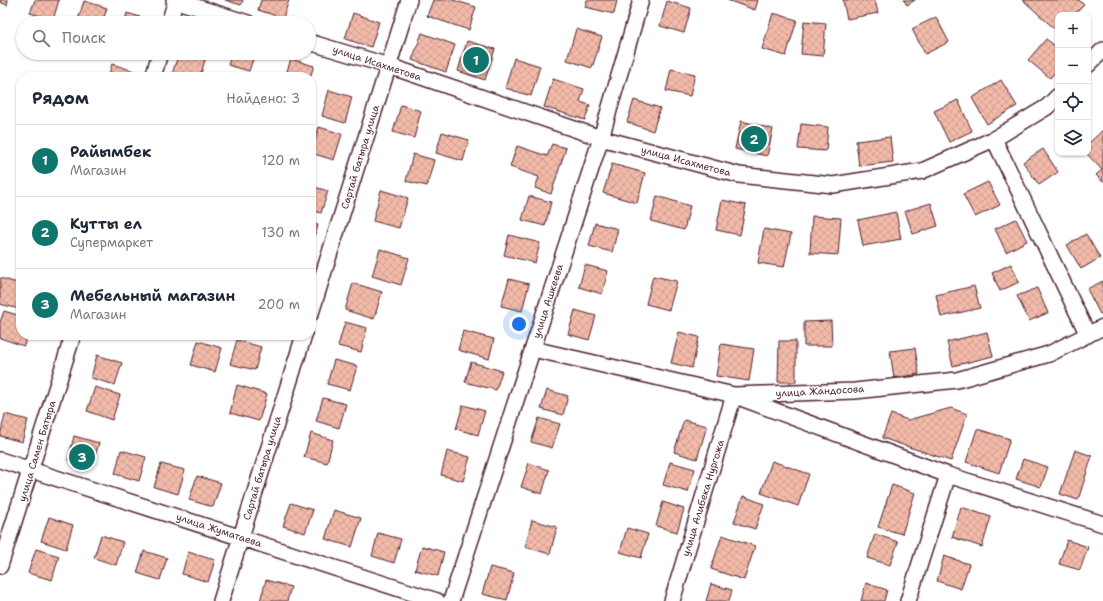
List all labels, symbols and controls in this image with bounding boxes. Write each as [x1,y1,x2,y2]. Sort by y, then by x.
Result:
map controls [1055,12,1091,156]
button: + [1055,12,1091,48]
search box [16,16,316,60]
icon: search [30,27,52,49]
text: Поиск [62,28,106,48]
street label: улица Исахметова [331,43,424,84]
pin: 1 [463,45,489,75]
button: − [1055,48,1091,84]
button: locate [1055,84,1091,120]
text: Рядом [32,87,89,109]
text: Найдено: 3 [226,90,300,107]
street label: Сартай батыра улица [338,103,382,211]
button: layers [1055,120,1091,156]
pin: 2 [741,124,767,154]
text: Райымбек [70,142,151,162]
street label: улица Исахметова [640,143,733,179]
text: 1 [42,152,48,169]
text: 120 m [262,152,300,169]
text: Магазин [70,162,126,179]
text: Кутты ел [70,214,142,234]
text: 2 [40,224,50,241]
text: 130 m [262,224,300,241]
text: Супермаркет [70,234,153,251]
street label: улица Ашкеева [530,261,566,340]
text: Мебельный магазин [70,286,235,306]
text: 3 [40,296,50,313]
text: 200 m [258,296,300,313]
text: Магазин [70,306,126,323]
your location [509,314,529,334]
street label: улица Жандосова [775,382,865,400]
street label: улица Самен Батыра [15,398,59,503]
street label: Сартай батыра улица [240,414,284,522]
street label: улица Алибека Нургожа [679,437,727,558]
pin: 3 [69,442,95,472]
street label: улица Жуматаева [174,510,264,550]

